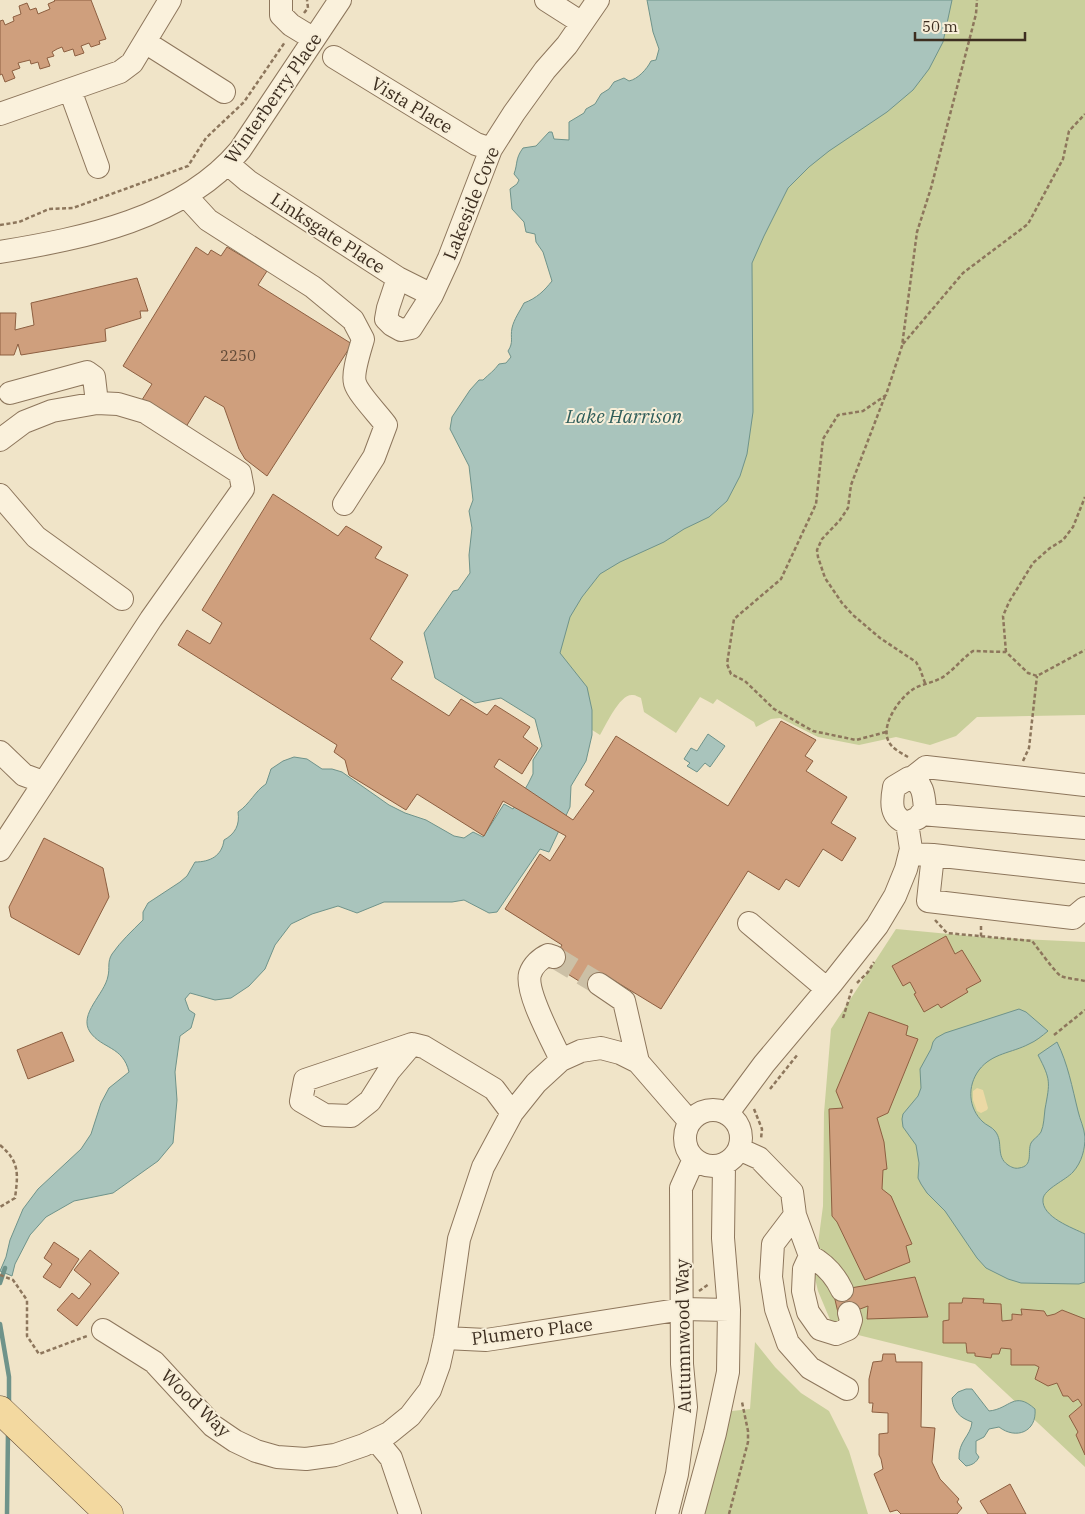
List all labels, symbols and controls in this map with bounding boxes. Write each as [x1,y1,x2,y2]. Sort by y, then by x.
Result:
scale bar [915,10,1025,42]
text: 50 m [922,17,958,36]
street label: Winterberry Place [219,28,327,168]
street label: Vista Place [367,72,457,138]
street label: Lakeside Cove [438,143,504,263]
street label: Linksgate Place [266,187,390,279]
house number: 2250 [220,346,256,365]
water label: Lake Harrison [565,404,683,428]
street label: Autumnwood Way [670,1258,696,1413]
street label: Plumero Place [470,1312,594,1350]
street label: Wood Way [156,1364,236,1442]

